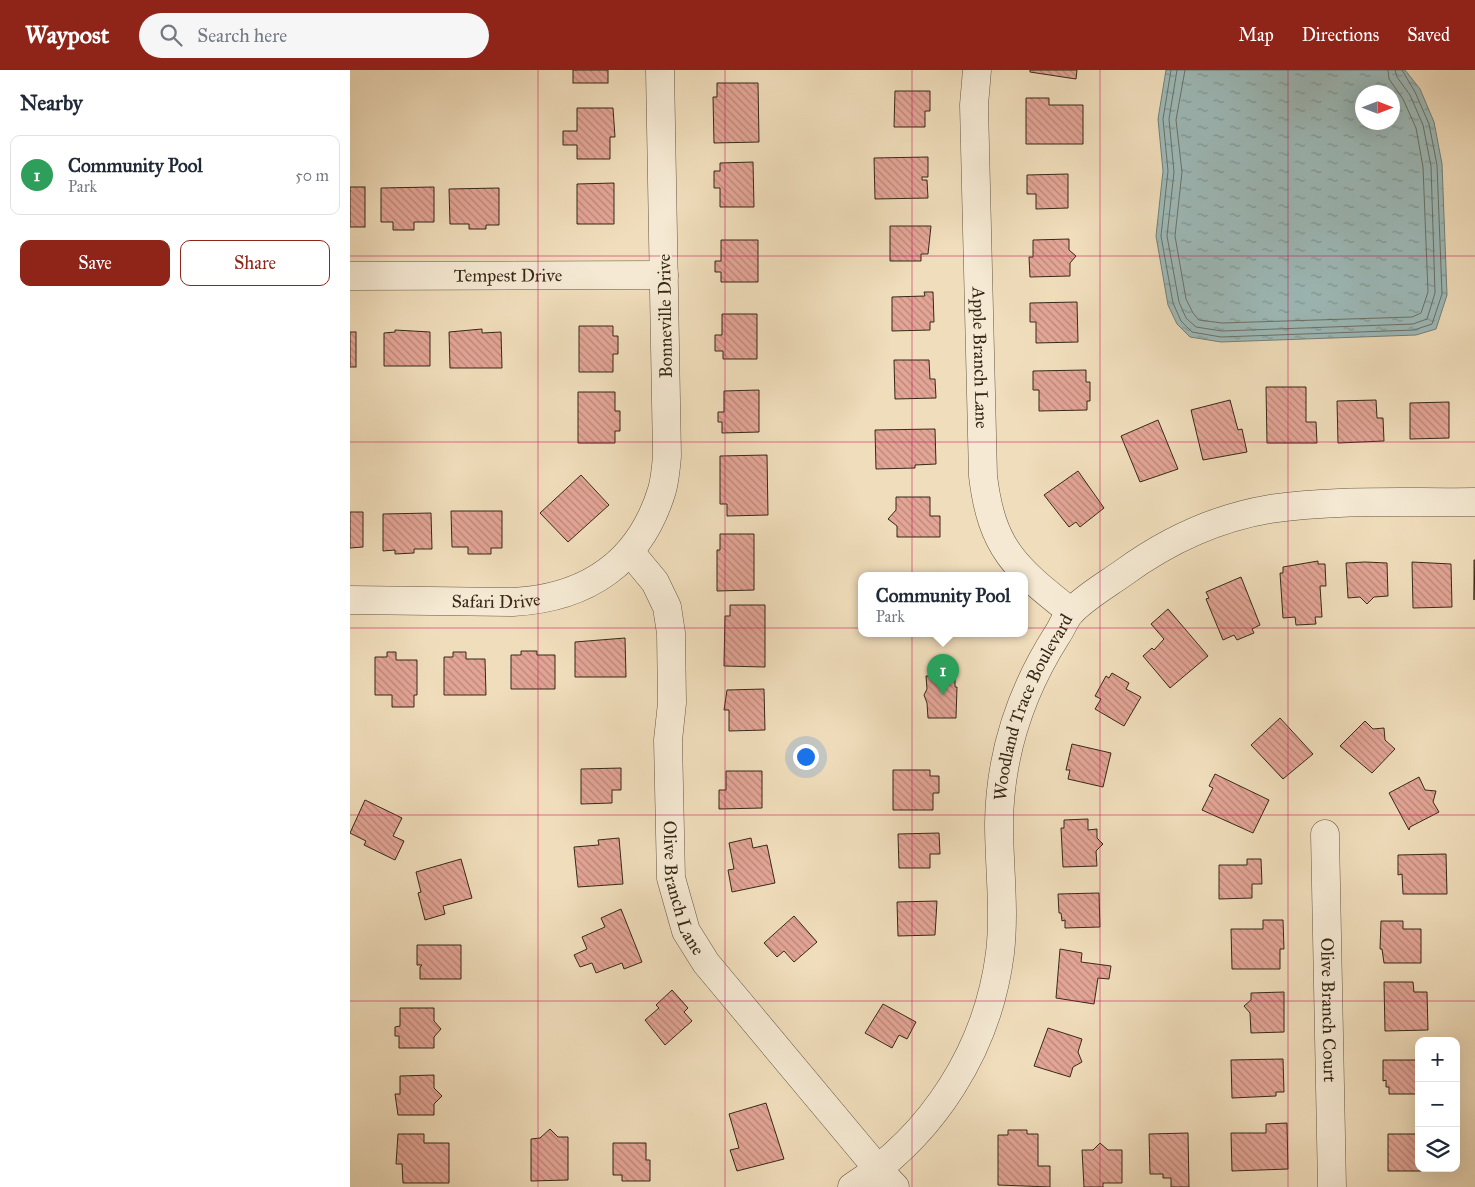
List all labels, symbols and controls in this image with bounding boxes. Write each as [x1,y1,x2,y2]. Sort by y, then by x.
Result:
search box [139,13,489,58]
text: Waypost [25,20,109,50]
icon: search [157,21,185,49]
text: Search here [197,24,287,47]
text: Map [1238,24,1274,46]
text: Directions [1302,24,1379,46]
text: Saved [1407,24,1450,46]
north arrow [1355,85,1400,130]
text: Nearby [20,90,83,116]
text: Community Pool [68,154,203,177]
text: 1 [34,166,40,185]
text: 50 m [295,166,329,185]
text: Park [68,177,97,196]
button: Save [20,240,170,286]
button: Share [180,240,330,286]
street label: Bonneville Drive [653,254,677,378]
street label: Tempest Drive [454,264,562,287]
street label: Apple Branch Lane [967,286,993,429]
popup [858,572,1028,637]
text: Community Pool [876,584,1010,607]
street label: Safari Drive [451,588,542,613]
text: Park [876,607,905,626]
street label: Woodland Trace Boulevard [989,610,1077,802]
pin: 1 [927,654,959,695]
your location [793,744,819,770]
street label: Olive Branch Lane [659,820,709,959]
street label: Olive Branch Court [1316,937,1341,1083]
map controls [1415,1037,1460,1172]
button: + [1415,1037,1460,1082]
button: − [1415,1082,1460,1127]
button: layers [1415,1127,1460,1172]

